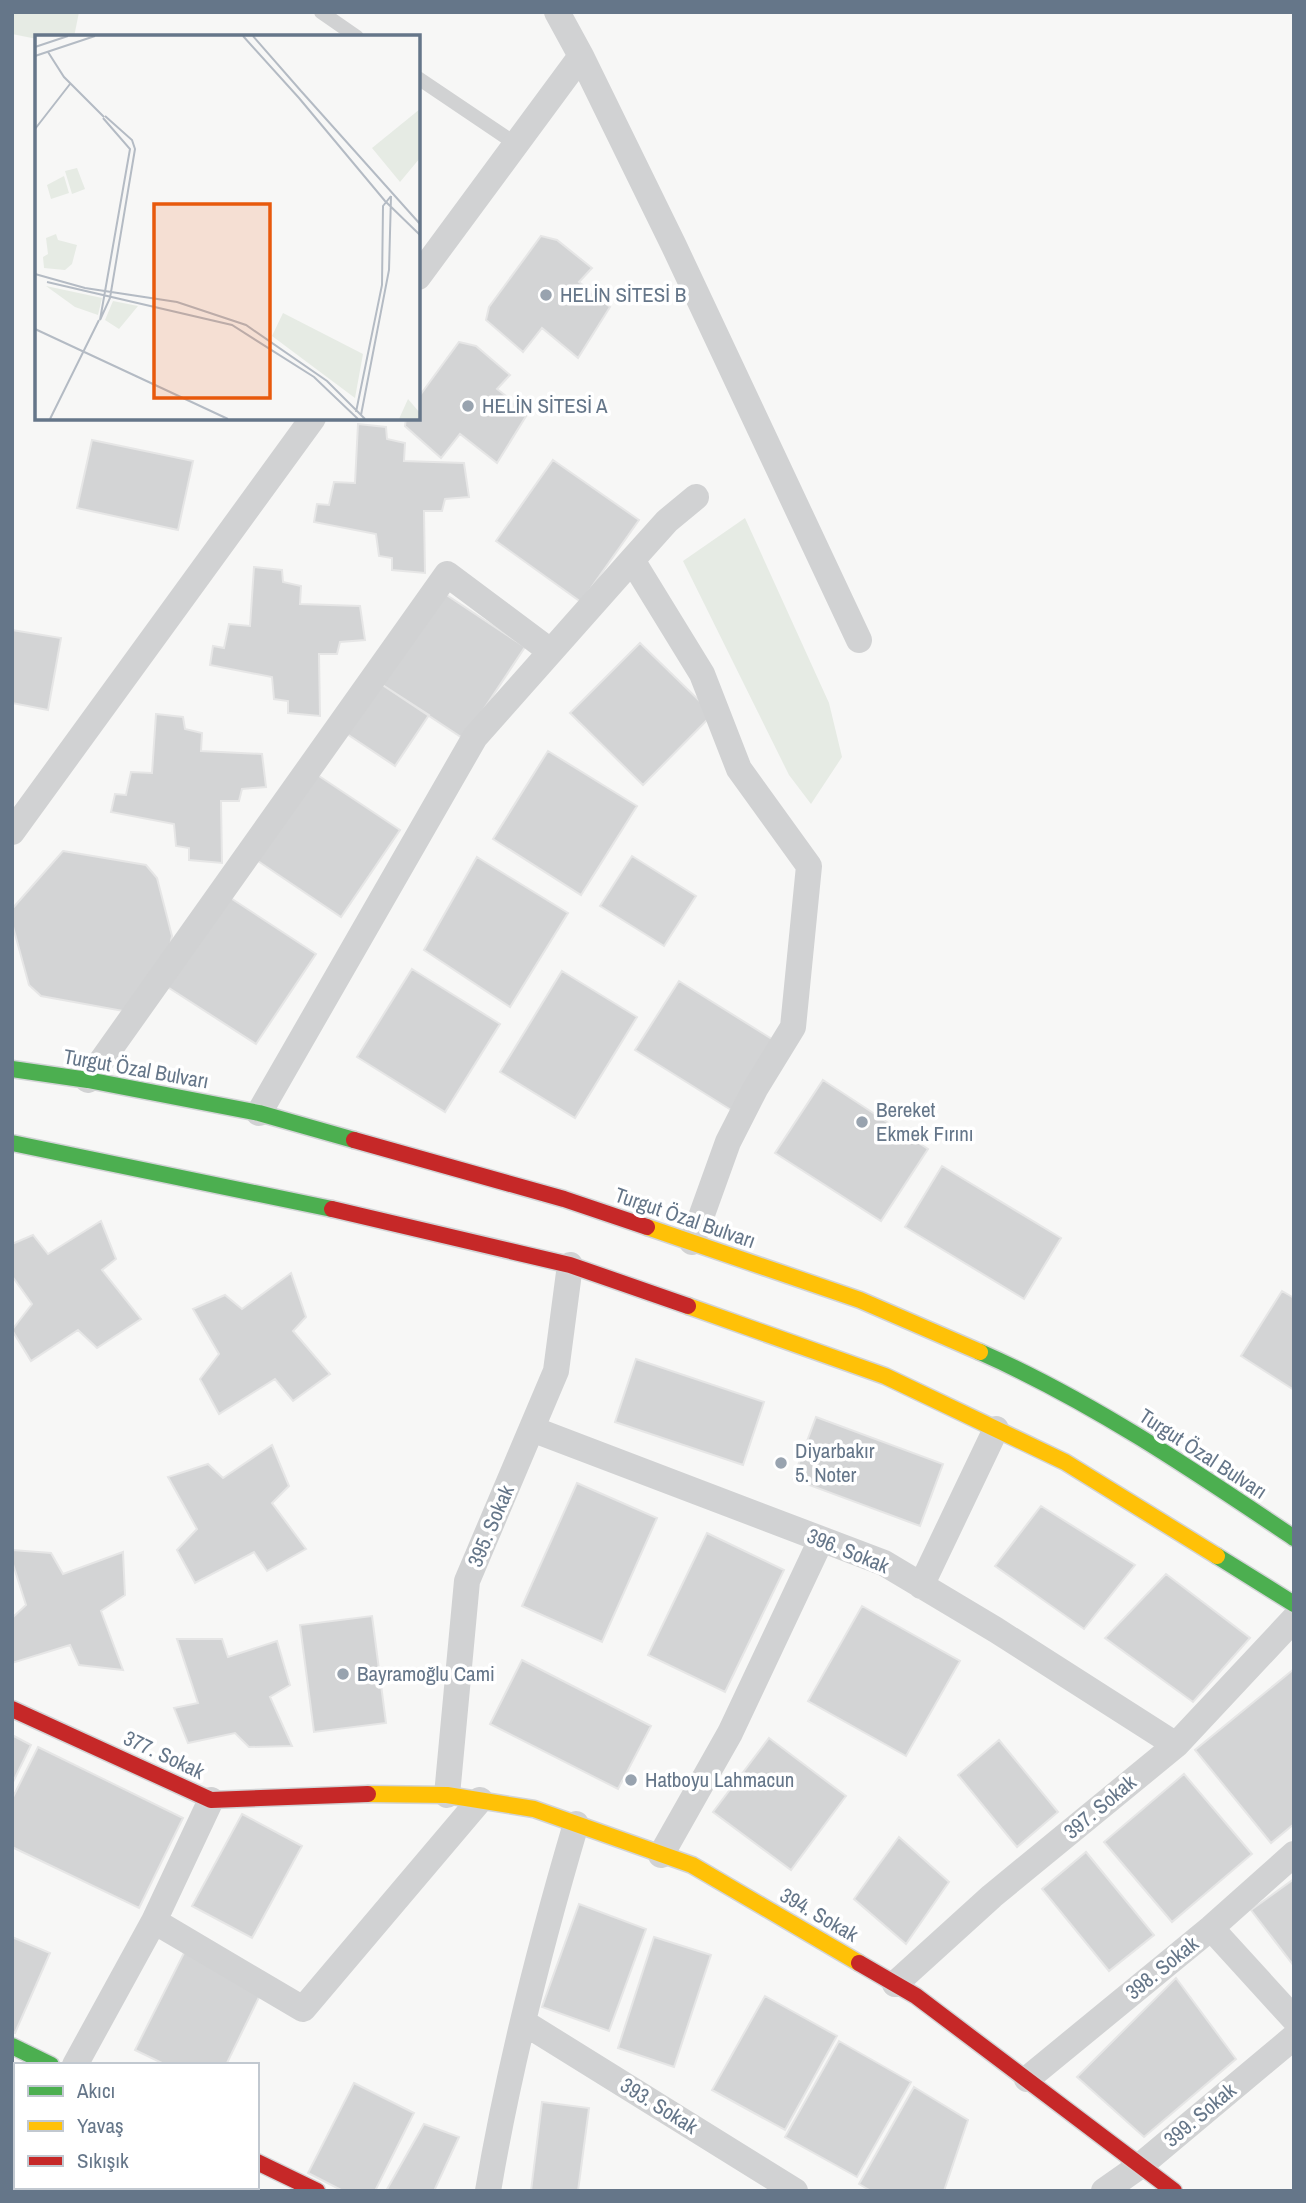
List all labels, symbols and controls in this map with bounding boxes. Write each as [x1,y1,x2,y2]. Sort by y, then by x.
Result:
inset map [35,35,420,420]
place label: HELİN SİTESİ B [560,280,686,309]
marker: HELİN SİTESİ B [538,287,554,303]
place label: HELİN SİTESİ A [482,391,608,420]
marker: HELİN SİTESİ A [460,398,476,414]
street label: Turgut Özal Bulvarı [61,1041,211,1096]
place label: Bereket Ekmek Fırını [876,1095,974,1148]
marker: Bereket Ekmek Fırını [854,1114,870,1130]
street label: Turgut Özal Bulvarı [611,1180,759,1255]
street label: Turgut Özal Bulvarı [1134,1401,1273,1506]
place label: Diyarbakır 5. Noter [795,1436,875,1489]
marker: Diyarbakır 5. Noter [773,1455,789,1471]
street label: 395. Sokak [460,1480,521,1571]
street label: 396. Sokak [803,1521,894,1580]
place label: Bayramoğlu Cami [357,1659,495,1688]
marker: Bayramoğlu Cami [335,1666,351,1682]
street label: 377. Sokak [119,1723,210,1786]
place label: Hatboyu Lahmacun [645,1765,794,1794]
street label: 397. Sokak [1057,1768,1142,1845]
marker: Hatboyu Lahmacun [623,1772,639,1788]
street label: 394. Sokak [775,1880,864,1949]
street label: 398. Sokak [1119,1929,1205,2006]
legend [14,2063,259,2189]
street label: 393. Sokak [615,2070,704,2141]
text: Akıcı [76,2076,115,2105]
street label: 399. Sokak [1157,2076,1242,2153]
text: Yavaş [77,2111,124,2140]
text: Sıkışık [77,2146,129,2175]

